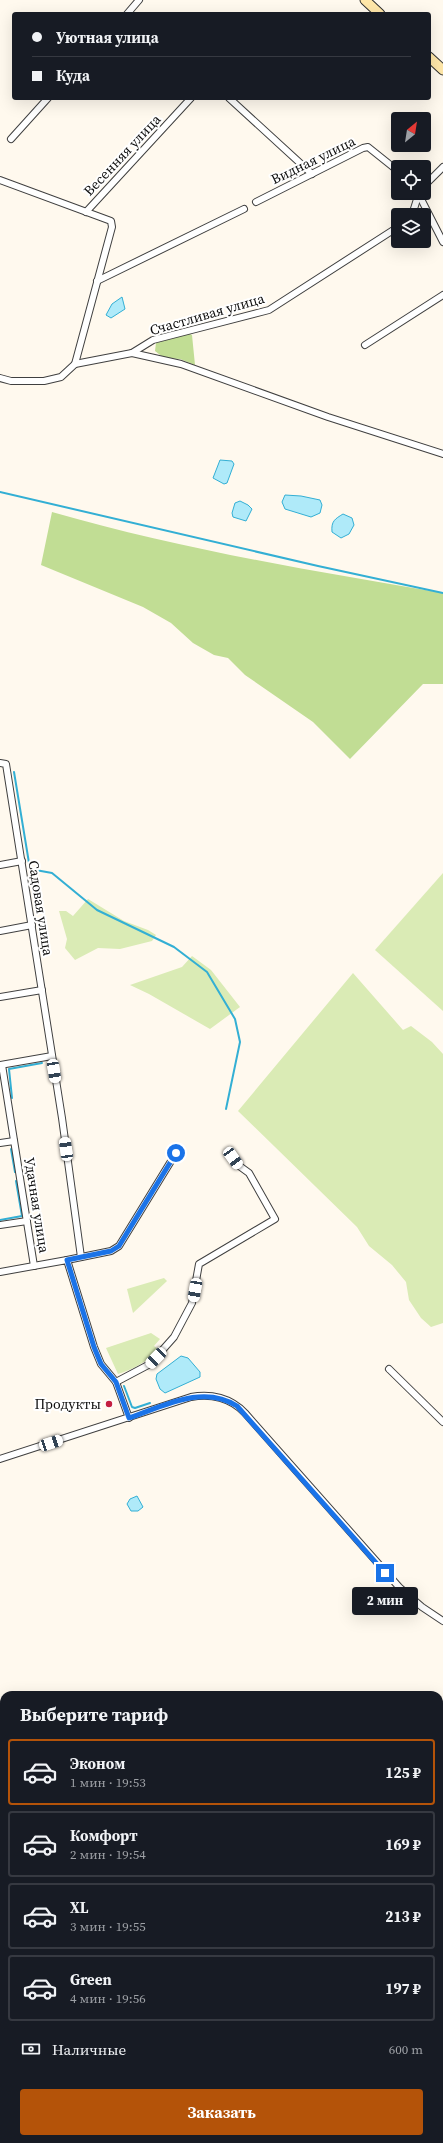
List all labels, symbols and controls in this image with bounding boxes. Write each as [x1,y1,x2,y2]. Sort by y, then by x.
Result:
text: Уютная улица [56,27,159,48]
text: Куда [56,65,90,86]
street label: Весенняя улица [79,109,166,200]
north arrow [391,112,431,152]
map controls [391,112,431,248]
street label: Видная улица [267,131,359,189]
button: locate [391,160,431,200]
button: layers [391,208,431,248]
street label: Счастливая улица [147,288,268,340]
street label: Садовая улица [24,859,59,958]
car [46,1058,62,1084]
car [58,1136,74,1162]
route start [167,1144,185,1162]
car [221,1145,245,1171]
street label: Удачная улица [20,1156,55,1255]
car [187,1277,203,1303]
car [143,1345,169,1371]
place label: Продукты [34,1394,101,1414]
marker: Продукты [104,1399,114,1409]
car [38,1434,64,1452]
route end [376,1564,394,1582]
callout: 2 мин [352,1587,418,1615]
text: 2 мин [367,1592,403,1609]
text: Выберите тариф [20,1702,168,1727]
text: Эконом [70,1753,125,1774]
icon: car [22,1754,58,1790]
text: 125 ₽ [385,1762,421,1783]
text: 1 мин · 19:53 [70,1774,146,1791]
text: Комфорт [70,1825,138,1846]
icon: car [22,1826,58,1862]
text: 169 ₽ [385,1834,421,1855]
text: 2 мин · 19:54 [70,1846,146,1863]
text: XL [70,1897,89,1918]
icon: car [22,1898,58,1934]
text: 213 ₽ [385,1906,421,1927]
text: 3 мин · 19:55 [70,1918,146,1935]
text: Green [70,1969,112,1990]
icon: car [22,1970,58,2006]
text: 197 ₽ [385,1978,421,1999]
text: 4 мин · 19:56 [70,1990,146,2007]
icon: cash [20,2038,42,2060]
text: Наличные [52,2039,126,2060]
text: 600 m [389,2041,423,2058]
button: Заказать [20,2089,423,2135]

